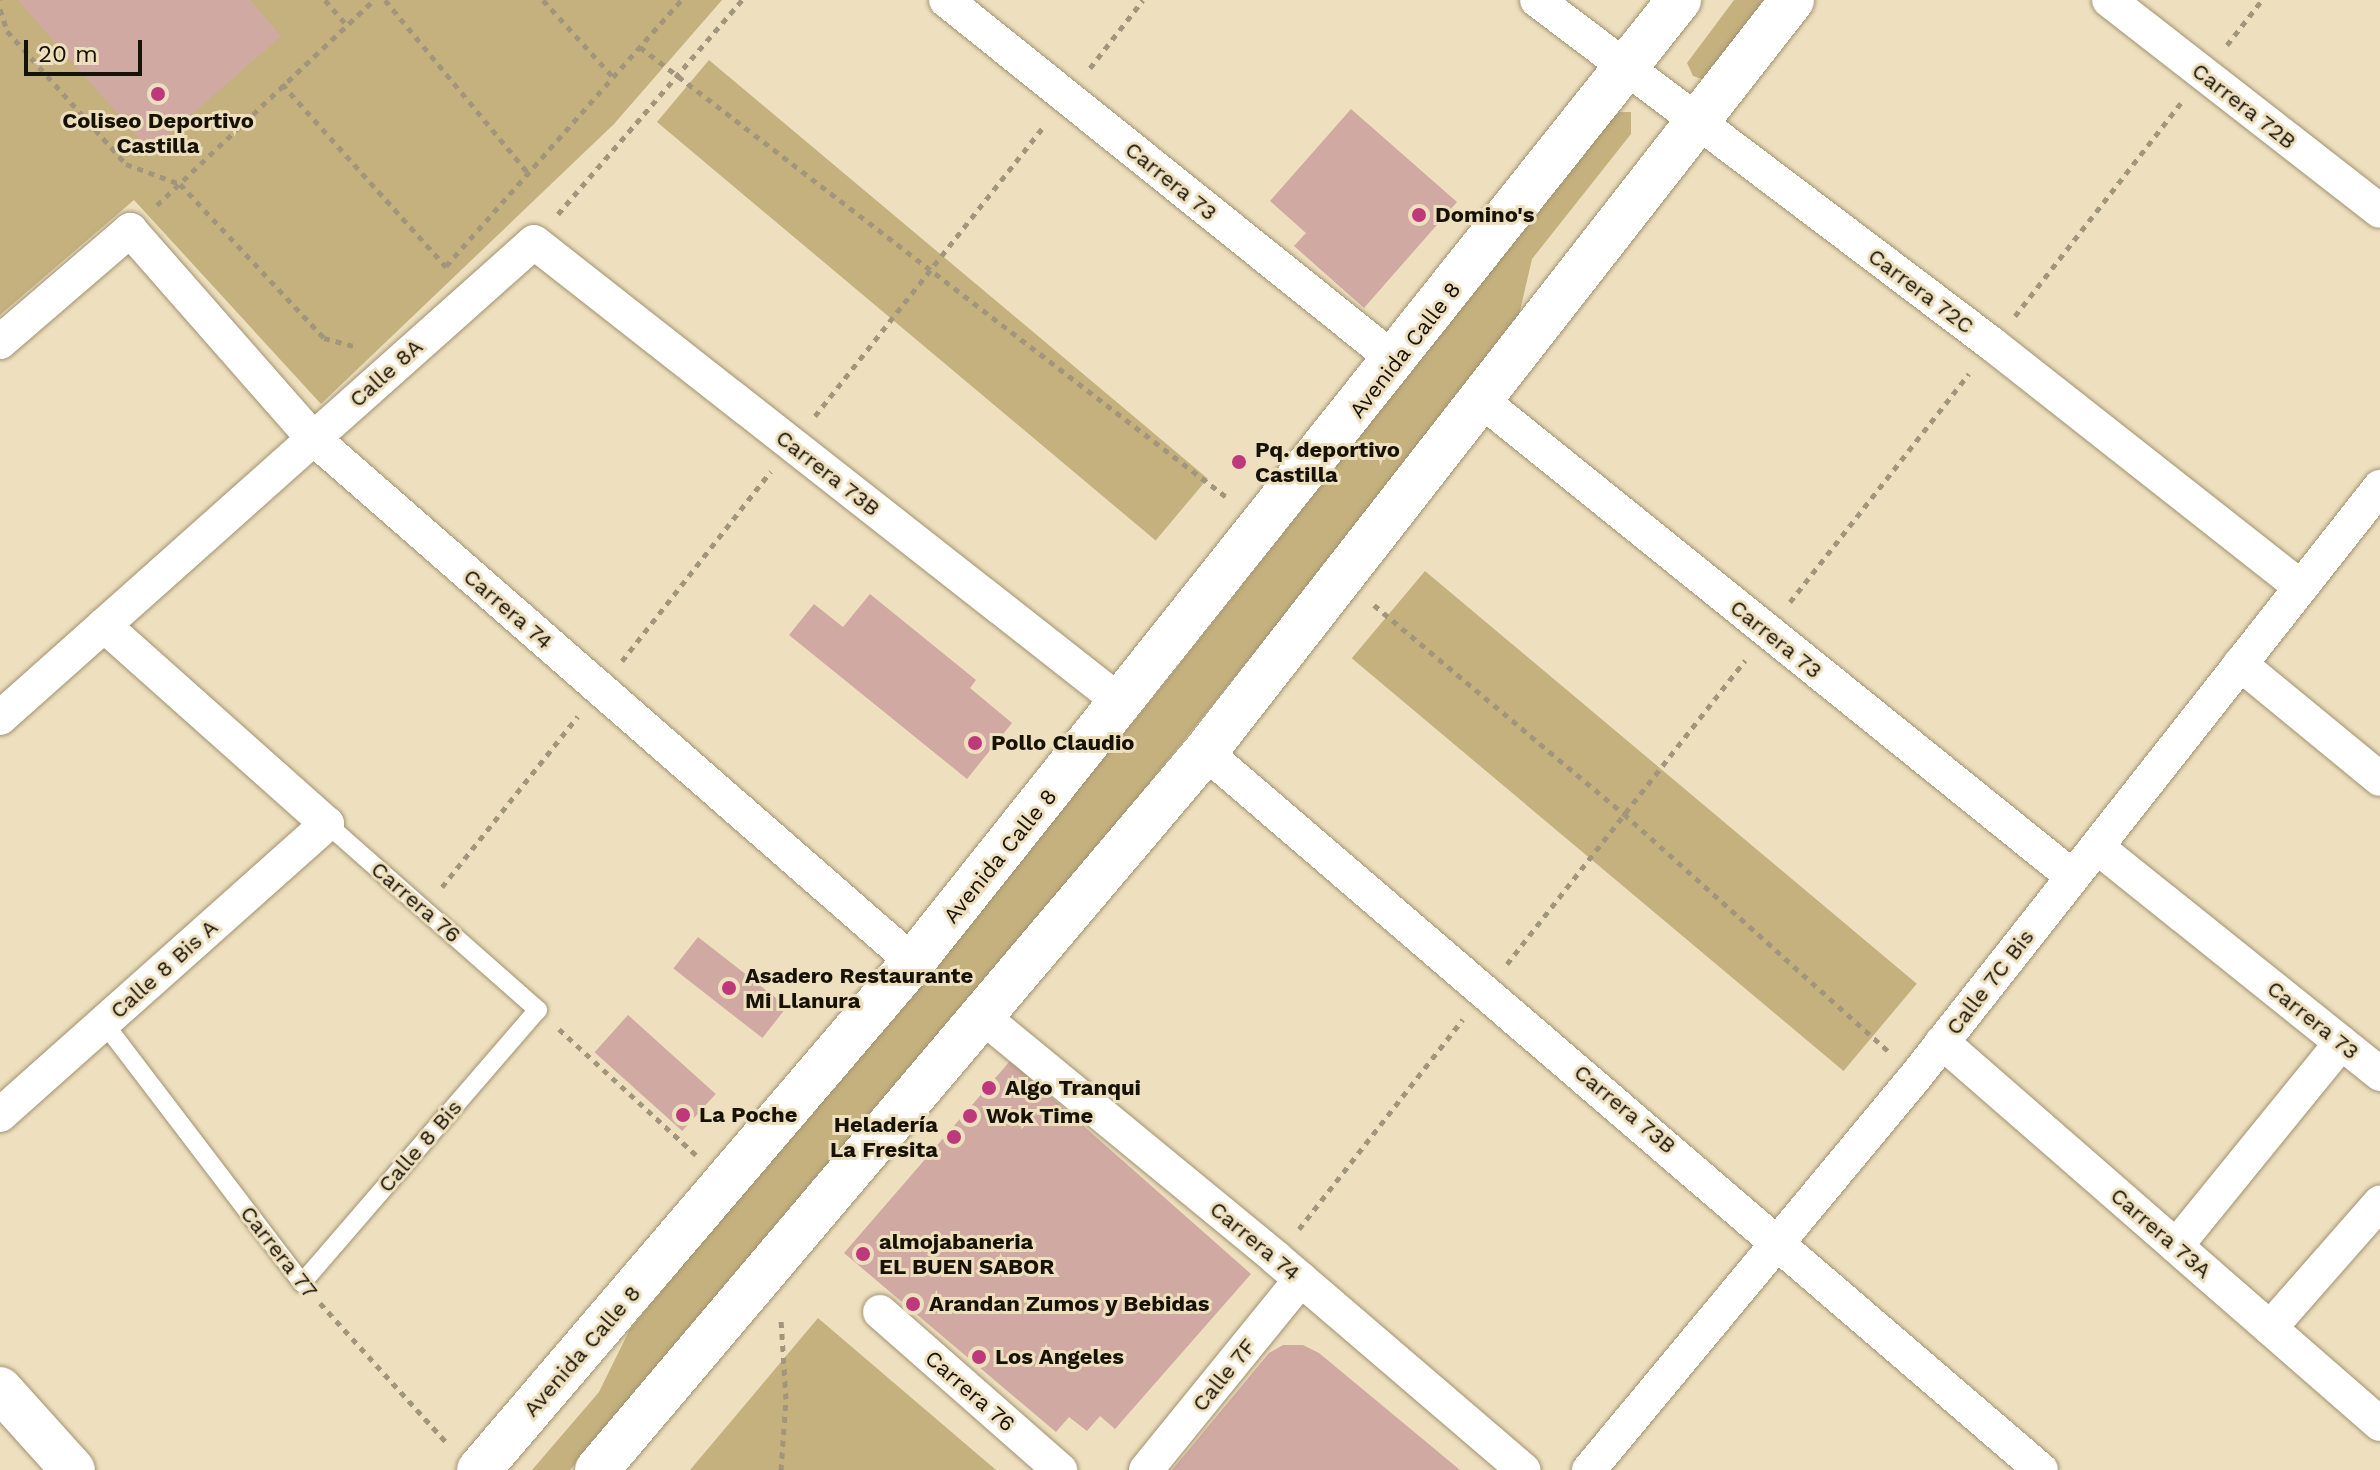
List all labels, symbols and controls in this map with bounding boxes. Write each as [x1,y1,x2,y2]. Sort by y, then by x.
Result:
scale bar [28,24,146,74]
text: 20 m [38,40,98,68]
street label: Carrera 72B [2186,57,2302,155]
marker: Coliseo Deportivo Castilla [149,85,167,103]
place label: Coliseo Deportivo Castilla [62,107,254,158]
street label: Carrera 73 [1119,136,1223,226]
place label: Domino's [1435,202,1534,228]
marker: Domino's [1410,206,1428,224]
street label: Carrera 72C [1862,242,1980,340]
street label: Avenida Calle 8 [1344,277,1466,423]
street label: Calle 8A [344,333,428,413]
street label: Carrera 73B [770,424,886,522]
place label: Pq. deportivo Castilla [1255,436,1400,488]
marker: Pq. deportivo Castilla [1230,453,1248,471]
street label: Carrera 74 [458,563,558,655]
street label: Carrera 73 [1724,594,1828,684]
place label: Pollo Claudio [991,730,1134,756]
marker: Pollo Claudio [966,734,984,752]
street label: Avenida Calle 8 [938,783,1062,929]
street label: Carrera 76 [365,855,467,949]
street label: Calle 8 Bis A [105,914,223,1024]
street label: Calle 7C Bis [1940,924,2040,1040]
place label: Asadero Restaurante Mi Llanura [745,962,973,1014]
street label: Carrera 73 [2261,975,2365,1065]
marker: Asadero Restaurante Mi Llanura [720,979,738,997]
street label: Carrera 73B [1568,1058,1682,1160]
place label: Algo Tranqui [1005,1075,1141,1101]
marker: Algo Tranqui [980,1079,998,1097]
street label: Calle 8 Bis [373,1094,467,1198]
place label: La Poche [699,1102,798,1128]
place label: Wok Time [986,1103,1094,1129]
marker: La Poche [674,1106,692,1124]
marker: Wok Time [961,1107,979,1125]
place label: Heladería La Fresita [830,1111,938,1162]
marker: Heladería La Fresita [945,1128,963,1146]
street label: Carrera 73A [2105,1182,2217,1284]
street label: Carrera 74 [1204,1195,1306,1287]
street label: Carrera 77 [234,1200,324,1304]
place label: almojabaneria EL BUEN SABOR [879,1228,1055,1280]
marker: almojabaneria EL BUEN SABOR [854,1245,872,1263]
street label: Avenida Calle 8 [518,1280,646,1422]
place label: Arandan Zumos y Bebidas [929,1291,1210,1317]
marker: Arandan Zumos y Bebidas [904,1295,922,1313]
street label: Calle 7F [1186,1333,1262,1417]
street label: Carrera 76 [919,1344,1021,1438]
place label: Los Angeles [995,1344,1125,1370]
marker: Los Angeles [970,1348,988,1366]

